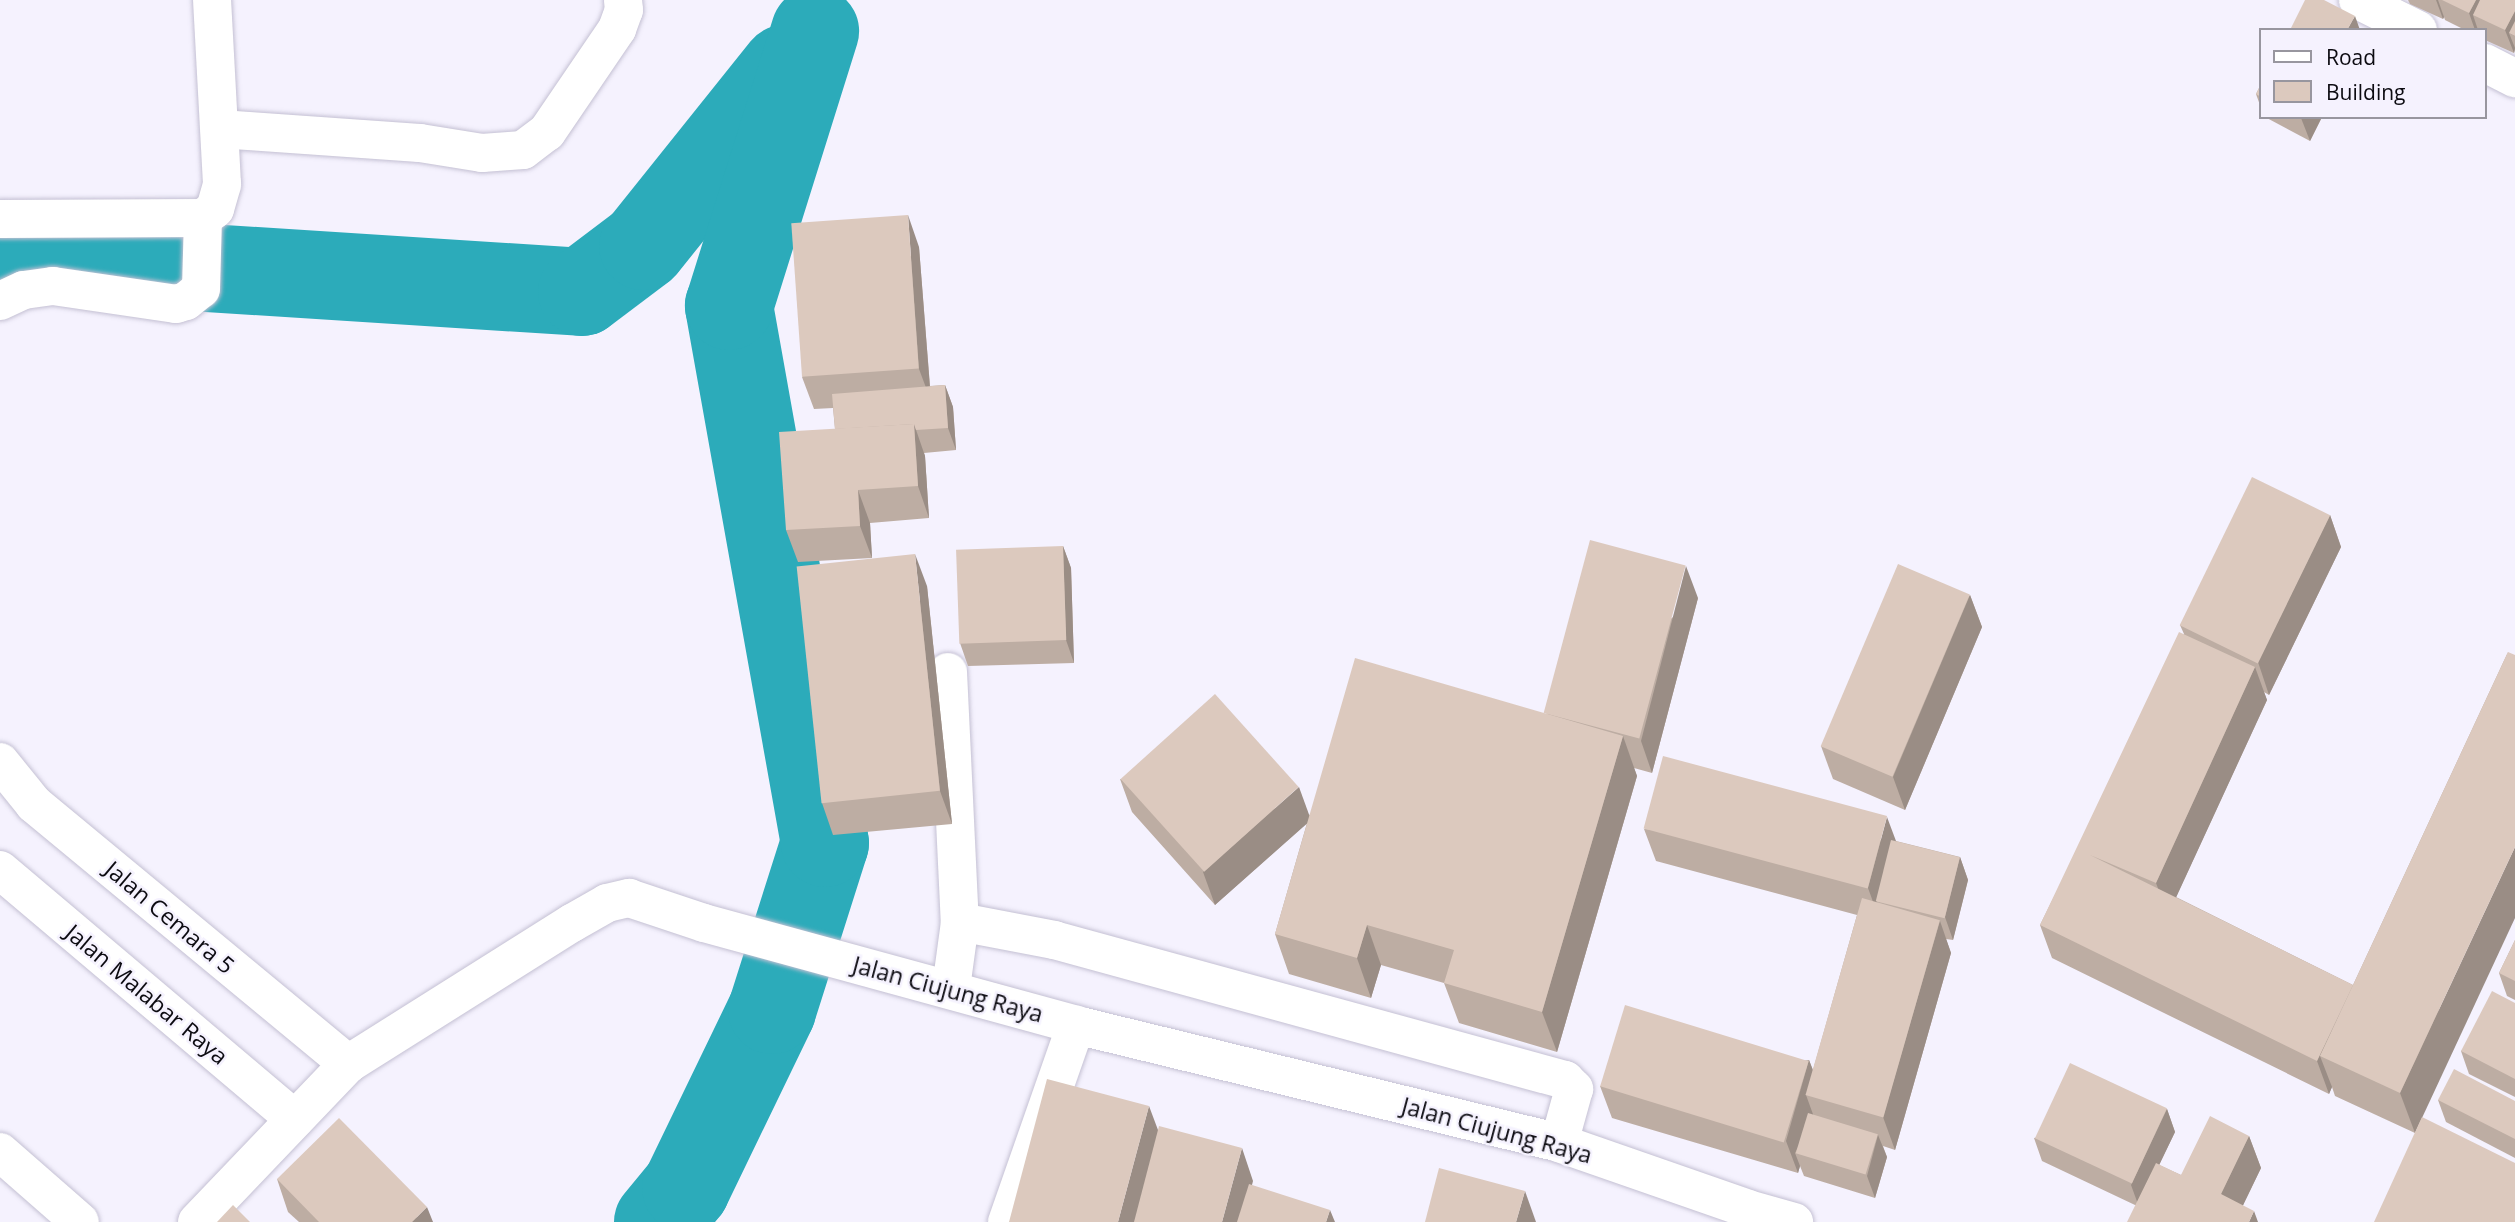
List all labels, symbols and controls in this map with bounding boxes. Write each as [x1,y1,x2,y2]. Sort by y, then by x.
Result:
legend [2260,28,2487,119]
text: Road [2326,43,2376,71]
text: Building [2326,78,2405,106]
street label: Jalan Cemara 5 [100,855,240,979]
street label: Jalan Malabar Raya [60,918,234,1070]
street label: Jalan Ciujung Raya [850,950,1046,1028]
street label: Jalan Ciujung Raya [1399,1091,1595,1169]

